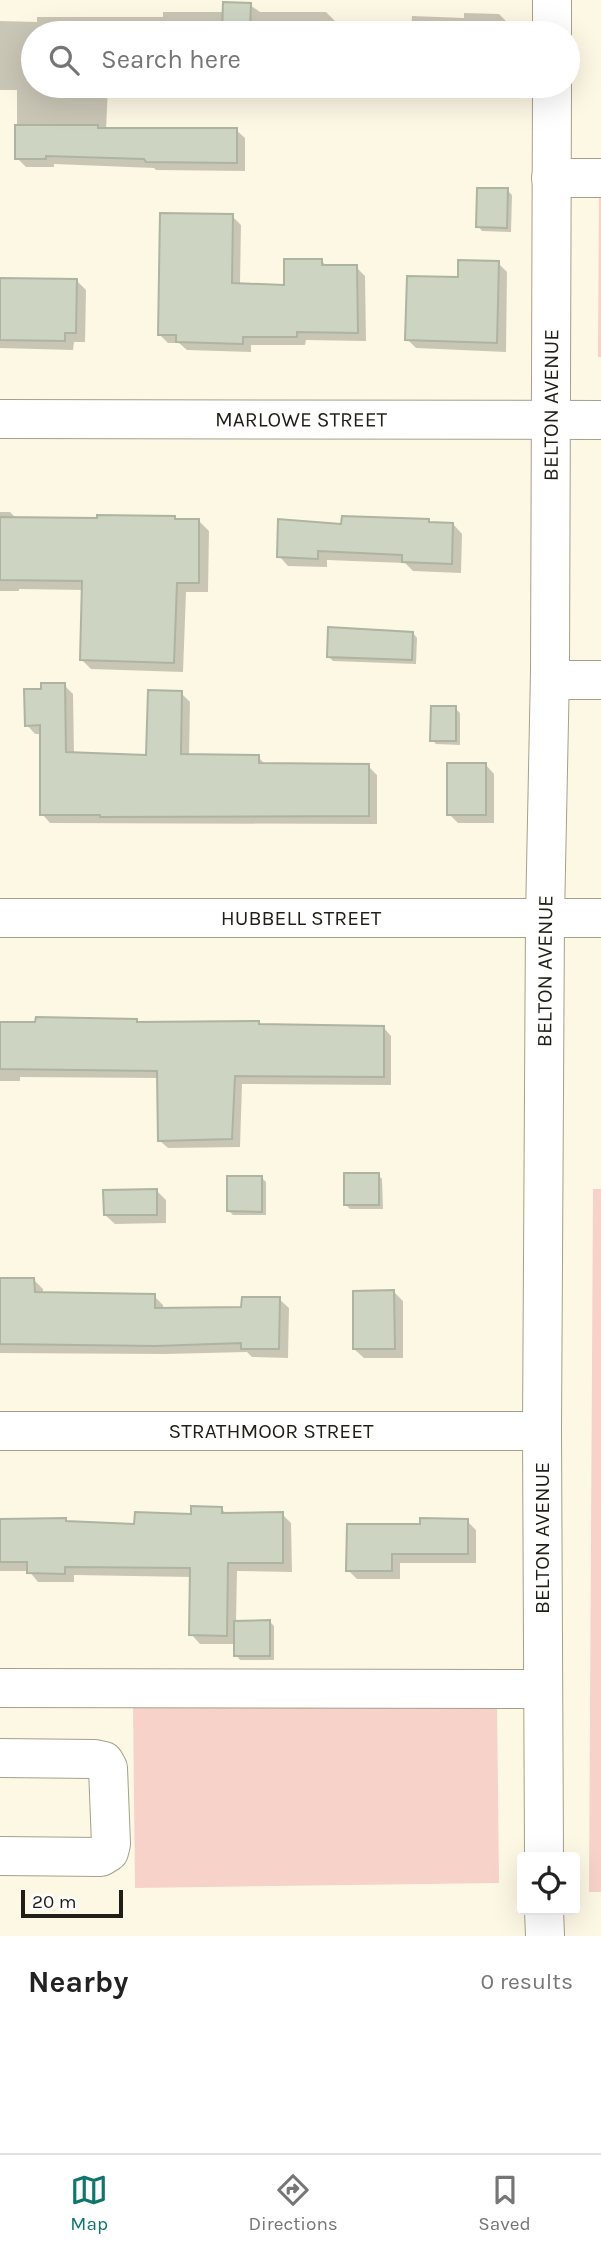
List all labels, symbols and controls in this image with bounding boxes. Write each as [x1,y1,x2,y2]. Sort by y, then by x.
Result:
search box [21,21,580,98]
icon: search [45,41,83,79]
text: Search here [101,44,241,75]
street label: BELTON AVENUE [539,329,563,481]
street label: MARLOWE STREET [215,407,387,432]
street label: BELTON AVENUE [532,895,557,1047]
street label: HUBBELL STREET [221,906,382,930]
street label: STRATHMOOR STREET [169,1419,374,1443]
street label: BELTON AVENUE [530,1462,554,1614]
map controls [517,1852,580,1915]
button: locate [517,1852,580,1915]
scale bar [21,1887,122,1919]
text: 20 m [32,1891,77,1913]
text: Nearby [28,1964,128,2000]
text: 0 results [481,1968,573,1995]
tab: Map [70,2171,108,2235]
tab: Directions [249,2171,338,2235]
tab: Saved [478,2171,531,2235]

